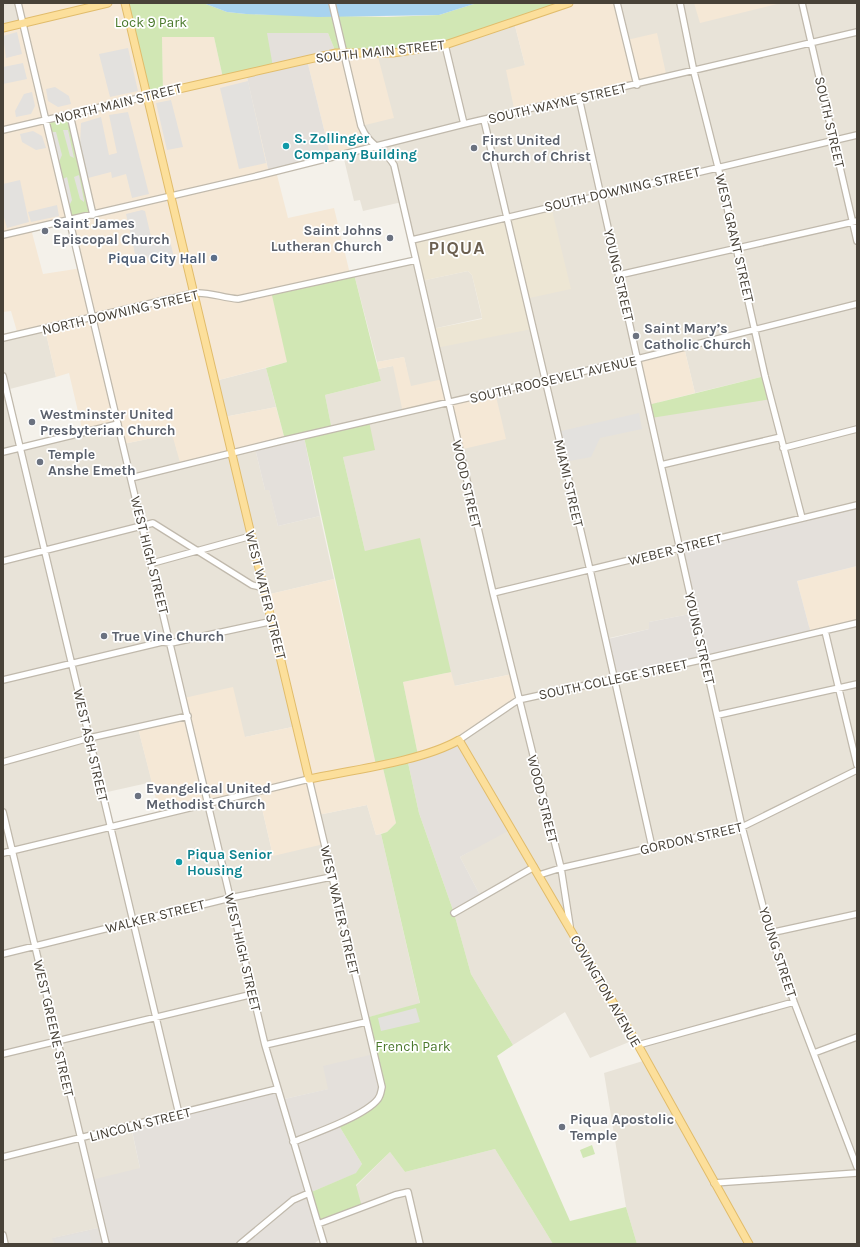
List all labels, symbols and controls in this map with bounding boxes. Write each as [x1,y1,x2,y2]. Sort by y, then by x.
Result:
park label: Lock 9 Park [115,14,187,31]
street label: SOUTH MAIN STREET [315,36,446,67]
street label: SOUTH STREET [811,75,848,169]
street label: NORTH MAIN STREET [53,79,183,128]
street label: SOUTH WAYNE STREET [486,79,628,128]
place label: S. Zollinger Company Building [294,130,417,163]
place label: First United Church of Christ [482,132,591,165]
marker: S. Zollinger Company Building [281,141,291,151]
marker: First United Church of Christ [469,143,479,153]
street label: SOUTH DOWNING STREET [543,163,702,216]
street label: WEST GRANT STREET [711,172,758,304]
place label: Saint James Episcopal Church [53,215,170,248]
place label: Saint Johns Lutheran Church [271,222,382,255]
marker: Saint James Episcopal Church [40,226,50,236]
street label: YOUNG STREET [600,227,637,323]
marker: Saint Johns Lutheran Church [385,233,395,243]
district label: PIQUA [429,237,485,259]
place label: Piqua City Hall [108,250,206,267]
marker: Piqua City Hall [209,253,219,263]
street label: NORTH DOWNING STREET [40,286,200,339]
place label: Saint Mary’s Catholic Church [644,320,751,353]
marker: Saint Mary’s Catholic Church [631,331,641,341]
street label: SOUTH ROOSEVELT AVENUE [468,352,638,407]
place label: Westminster United Presbyterian Church [40,406,176,439]
marker: Westminster United Presbyterian Church [27,417,37,427]
street label: MIAMI STREET [550,437,587,529]
street label: WOOD STREET [448,438,485,530]
place label: Temple Anshe Emeth [48,446,136,479]
marker: Temple Anshe Emeth [35,457,45,467]
street label: WEST HIGH STREET [127,494,172,616]
street label: WEST WATER STREET [241,529,290,661]
street label: WEBER STREET [627,530,724,569]
street label: YOUNG STREET [681,590,718,686]
place label: True Vine Church [112,628,224,645]
marker: True Vine Church [99,631,109,641]
street label: SOUTH COLLEGE STREET [537,655,689,704]
street label: WEST ASH STREET [69,687,112,803]
street label: WOOD STREET [523,753,562,845]
place label: Evangelical United Methodist Church [146,780,271,813]
marker: Evangelical United Methodist Church [133,791,143,801]
street label: GORDON STREET [638,818,744,859]
street label: WEST WATER STREET [316,844,363,976]
place label: Piqua Senior Housing [187,846,272,879]
marker: Piqua Senior Housing [174,857,184,867]
street label: WEST HIGH STREET [221,891,264,1013]
street label: WALKER STREET [104,896,207,937]
street label: YOUNG STREET [755,905,800,1000]
street label: COVINGTON AVENUE [566,932,645,1050]
street label: WEST GREENE STREET [29,958,78,1098]
park label: French Park [375,1038,451,1055]
street label: LINCOLN STREET [88,1104,193,1145]
place label: Piqua Apostolic Temple [570,1111,674,1144]
marker: Piqua Apostolic Temple [557,1122,567,1132]

